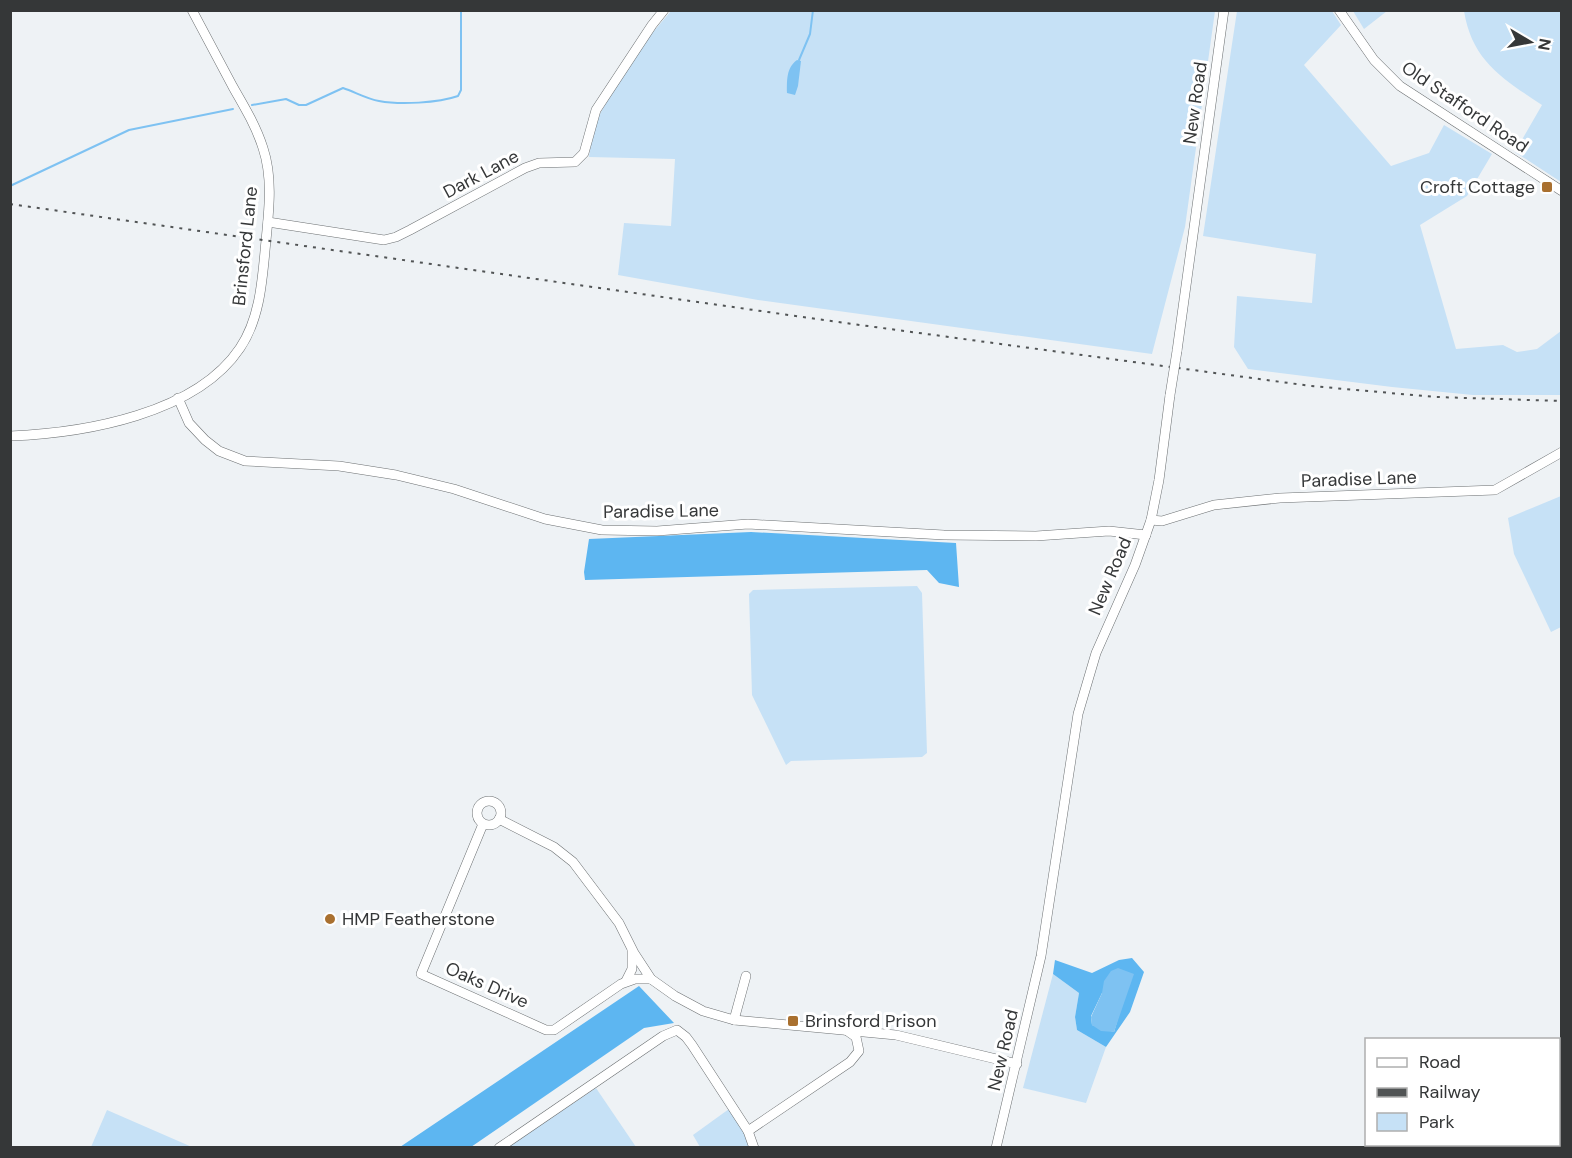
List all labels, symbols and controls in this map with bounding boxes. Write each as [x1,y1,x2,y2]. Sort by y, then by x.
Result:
north arrow [1500,12,1560,72]
text: N [1533,37,1556,52]
street label: Old Stafford Road [1397,56,1533,158]
street label: New Road [1177,60,1213,146]
street label: Dark Lane [439,144,523,204]
place label: Croft Cottage [1420,175,1535,199]
marker: Croft Cottage [1540,180,1554,194]
street label: Brinsford Lane [227,185,263,307]
street label: Paradise Lane [1301,465,1417,493]
street label: Paradise Lane [603,498,719,524]
street label: New Road [1083,533,1137,619]
place label: HMP Featherstone [342,907,495,931]
marker: HMP Featherstone [323,912,337,926]
street label: Oaks Drive [442,956,532,1014]
street label: New Road [982,1007,1024,1093]
place label: Brinsford Prison [805,1009,937,1033]
marker: Brinsford Prison [786,1014,800,1028]
legend [1365,1038,1560,1146]
text: Road [1419,1050,1461,1074]
text: Railway [1419,1080,1481,1104]
text: Park [1419,1110,1455,1134]

